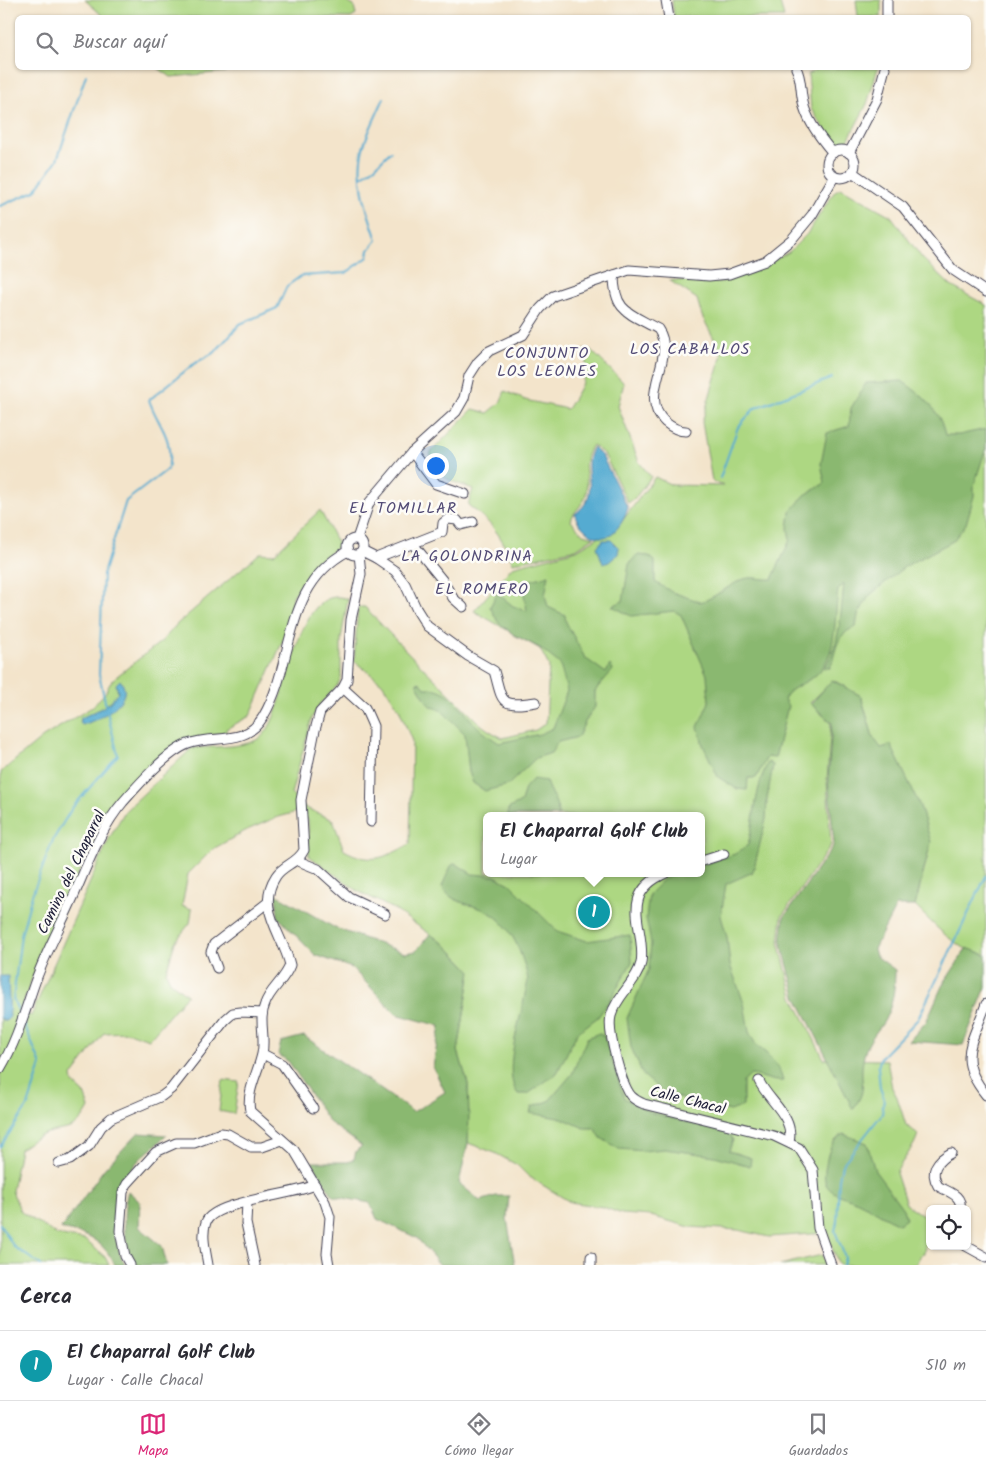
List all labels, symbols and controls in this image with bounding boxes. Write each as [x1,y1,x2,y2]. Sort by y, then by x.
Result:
search box [15,15,971,70]
text: Buscar aquí [73,28,165,58]
icon: search [33,29,61,57]
district label: LOS CABALLOS [630,337,750,362]
district label: CONJUNTO LOS LEONES [497,341,597,384]
your location [423,453,449,479]
district label: EL TOMILLAR [349,496,457,521]
district label: LA GOLONDRINA [401,544,533,569]
district label: EL ROMERO [435,577,529,602]
street label: Camino del Chaparral [31,806,112,938]
popup [483,812,705,877]
text: El Chaparral Golf Club [500,817,688,847]
text: Lugar [500,847,537,872]
pin: 1 [578,893,610,931]
street label: Calle Chacal [647,1080,729,1122]
map controls [926,1205,971,1250]
button: locate [926,1205,971,1250]
text: Cerca [20,1281,72,1314]
text: El Chaparral Golf Club [67,1338,255,1368]
text: 1 [34,1353,38,1378]
text: 510 m [925,1353,966,1378]
text: Lugar · Calle Chacal [67,1368,203,1393]
tab: Mapa [138,1410,169,1462]
tab: Cómo llegar [444,1410,513,1462]
tab: Guardados [789,1410,848,1462]

